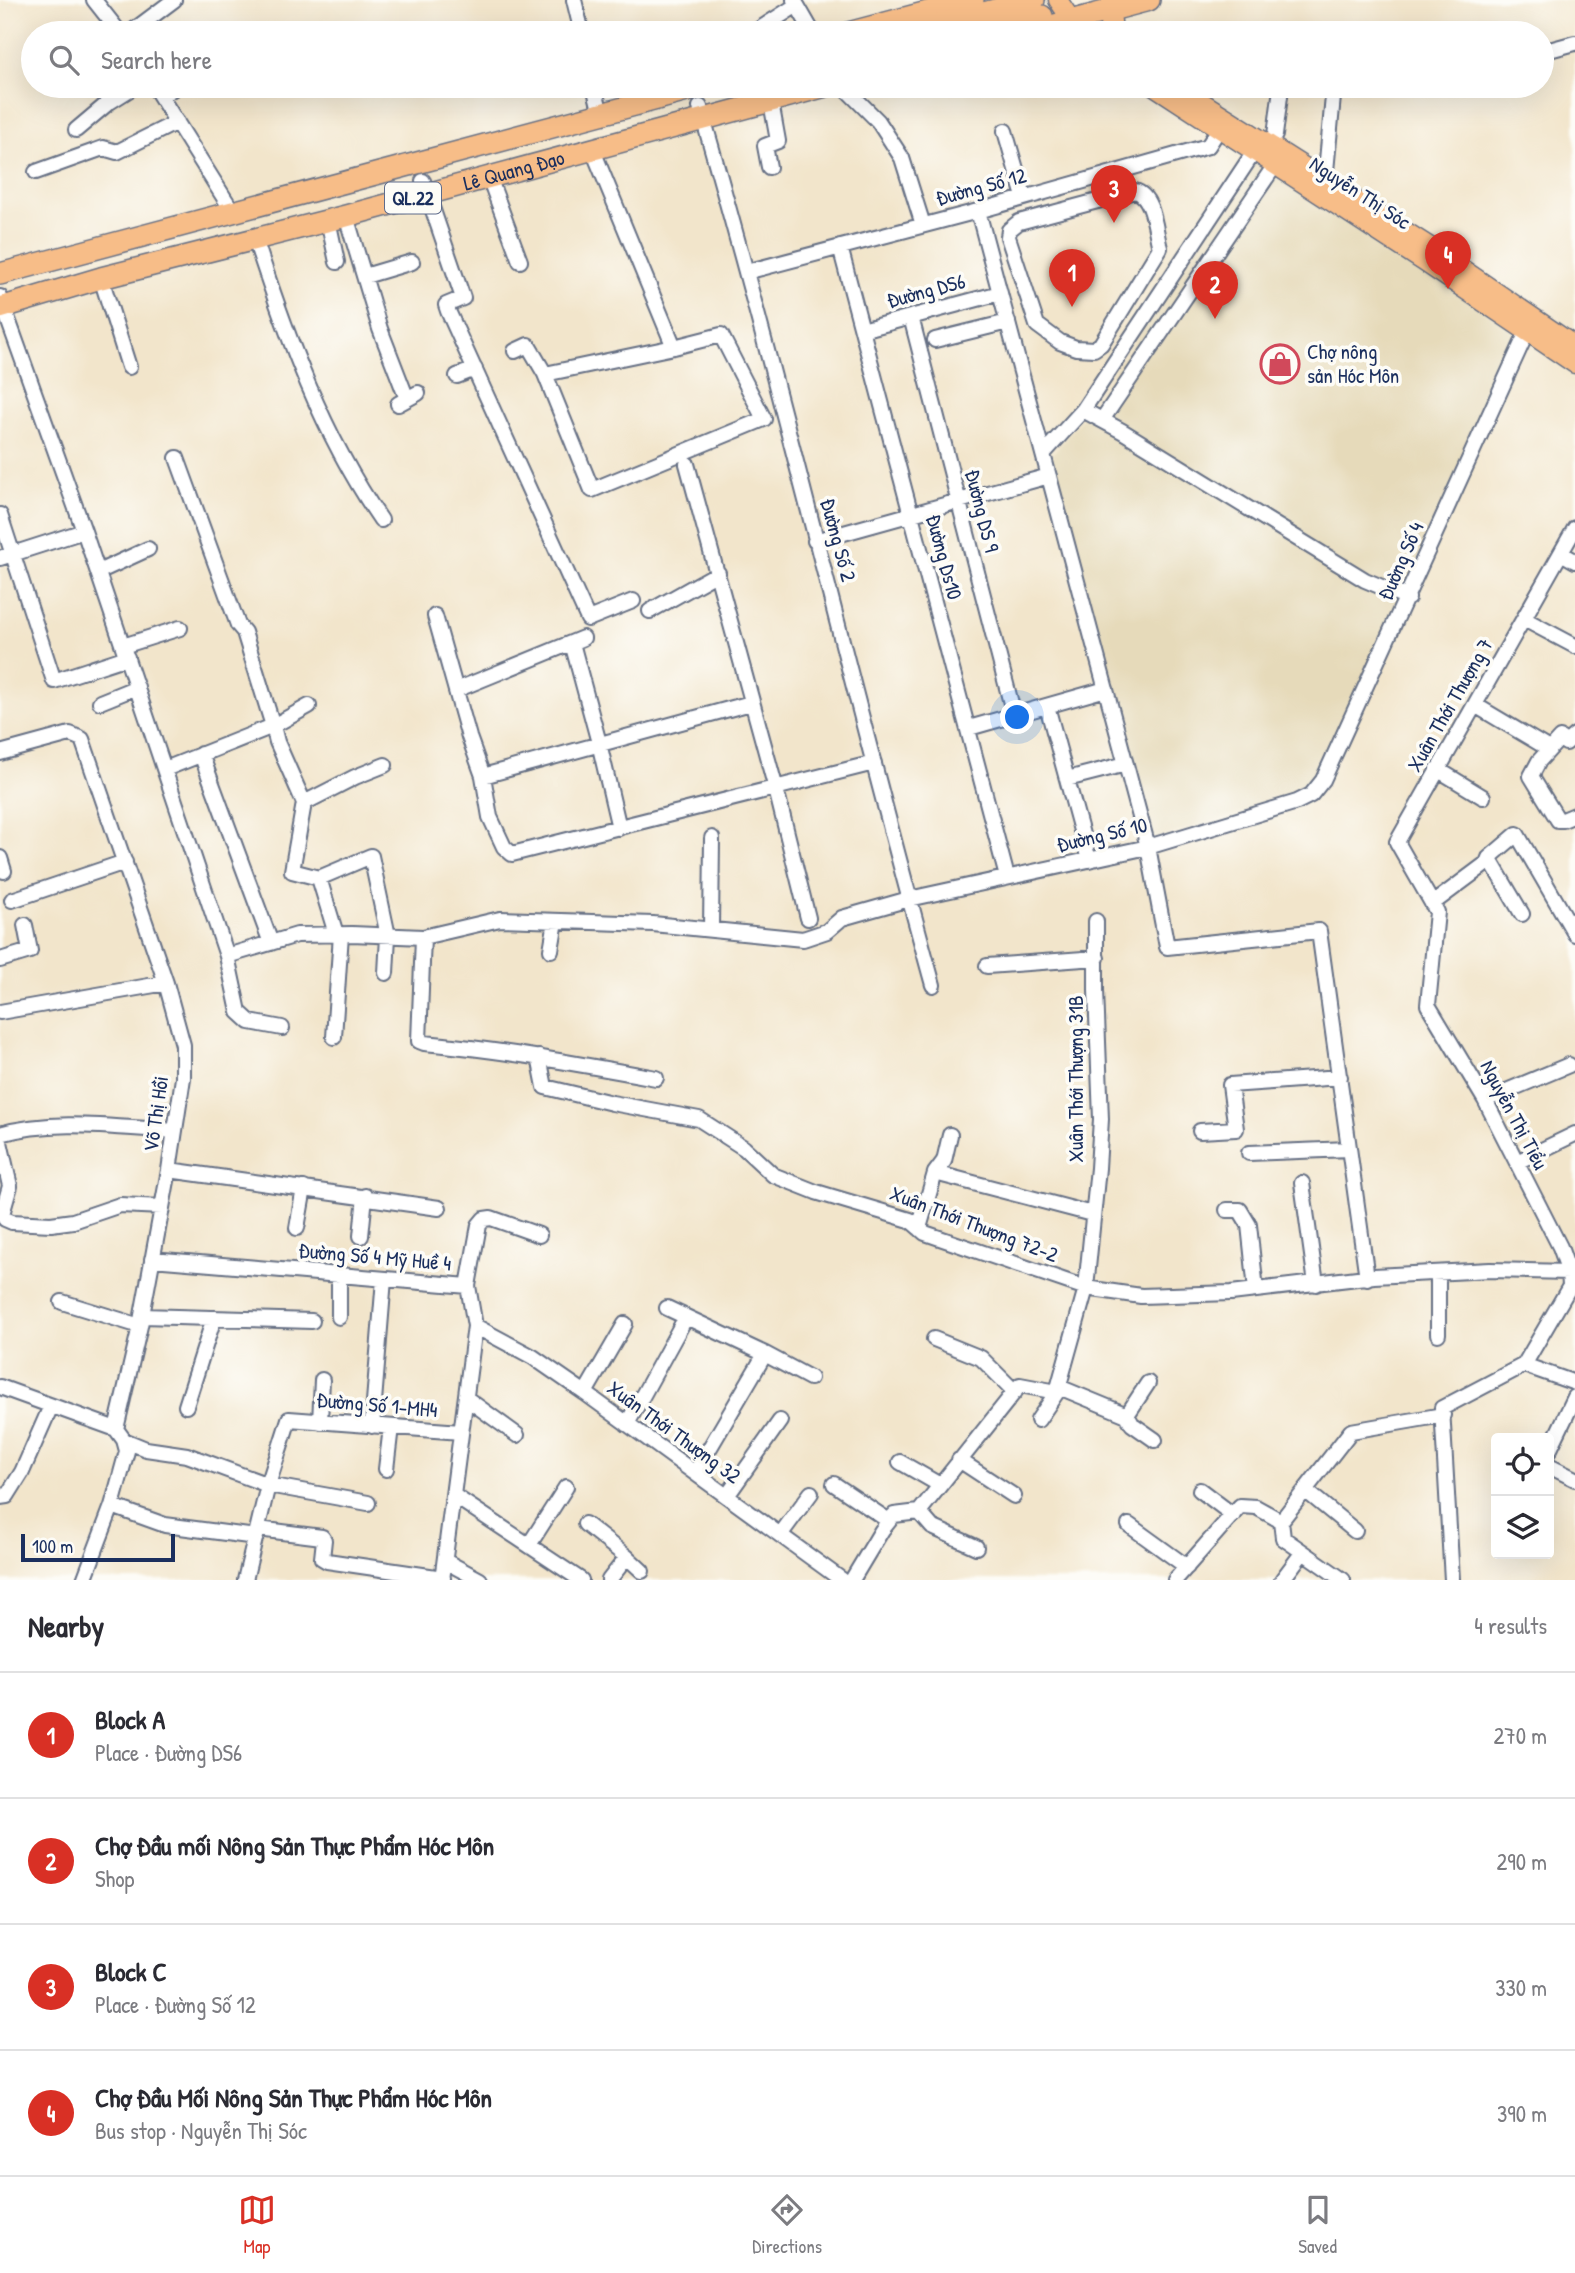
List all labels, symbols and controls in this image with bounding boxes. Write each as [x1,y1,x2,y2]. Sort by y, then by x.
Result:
search box [21,21,1554,98]
icon: search [45,41,83,79]
text: Search here [101,42,212,77]
street label: Lê Quang Đạo [460,143,567,198]
street label: Nguyễn Thị Sóc [1304,149,1417,236]
street label: Đường Số 12 [932,161,1029,212]
pin: 3 [1091,165,1137,223]
road number: QL.22 [385,182,441,214]
pin: 4 [1425,231,1471,289]
pin: 1 [1049,249,1095,307]
pin: 2 [1192,261,1238,319]
street label: Đường DS6 [883,266,968,315]
place label: Chợ nông sản Hóc Môn [1307,337,1399,390]
shop icon: Chợ nông sản Hóc Môn [1259,343,1301,385]
street label: Đường DS 9 [958,467,1007,556]
street label: Đường Số 2 [813,495,864,585]
street label: Đường Ds10 [919,511,970,603]
street label: Đường Số 4 [1370,517,1431,605]
street label: Xuân Thới Thượng 7 [1400,633,1500,777]
your location [1000,700,1034,734]
street label: Đường Số 10 [1054,810,1150,859]
street label: Xuân Thới Thượng 31B [1061,995,1090,1163]
street label: Nguyễn Thị Tiểu [1473,1055,1556,1175]
street label: Võ Thị Hồi [136,1074,175,1154]
street label: Xuân Thới Thượng 72-2 [886,1178,1063,1269]
street label: Đường Số 4 Mỹ Huề 4 [297,1235,453,1278]
street label: Xuân Thới Thượng 32 [602,1373,747,1490]
street label: Đường Số 1-MH4 [315,1385,439,1424]
map controls [1491,1433,1554,1559]
button: locate [1491,1433,1554,1496]
button: layers [1491,1496,1554,1559]
scale bar [21,1531,175,1563]
text: 100 m [32,1533,73,1559]
text: Nearby [28,1606,104,1646]
text: 4 results [1474,1610,1547,1641]
text: Block A [95,1702,165,1737]
text: 1 [47,1720,55,1751]
text: 270 m [1494,1720,1547,1751]
text: Place · Đường DS6 [95,1737,242,1768]
text: Chợ Đầu mối Nông Sản Thực Phẩm Hóc Môn [95,1828,494,1863]
text: 2 [46,1846,56,1877]
text: 290 m [1497,1846,1547,1877]
text: Shop [95,1863,134,1894]
text: Block C [95,1954,167,1989]
text: 3 [46,1972,56,2003]
text: 330 m [1495,1972,1547,2003]
text: Place · Đường Số 12 [95,1989,256,2020]
text: Chợ Đầu Mối Nông Sản Thực Phẩm Hóc Môn [95,2080,492,2115]
text: 4 [47,2098,55,2129]
text: 390 m [1497,2098,1547,2129]
text: Bus stop · Nguyễn Thị Sóc [95,2115,307,2146]
tab: Map [238,2191,276,2259]
tab: Directions [752,2191,822,2259]
tab: Saved [1298,2191,1337,2259]

